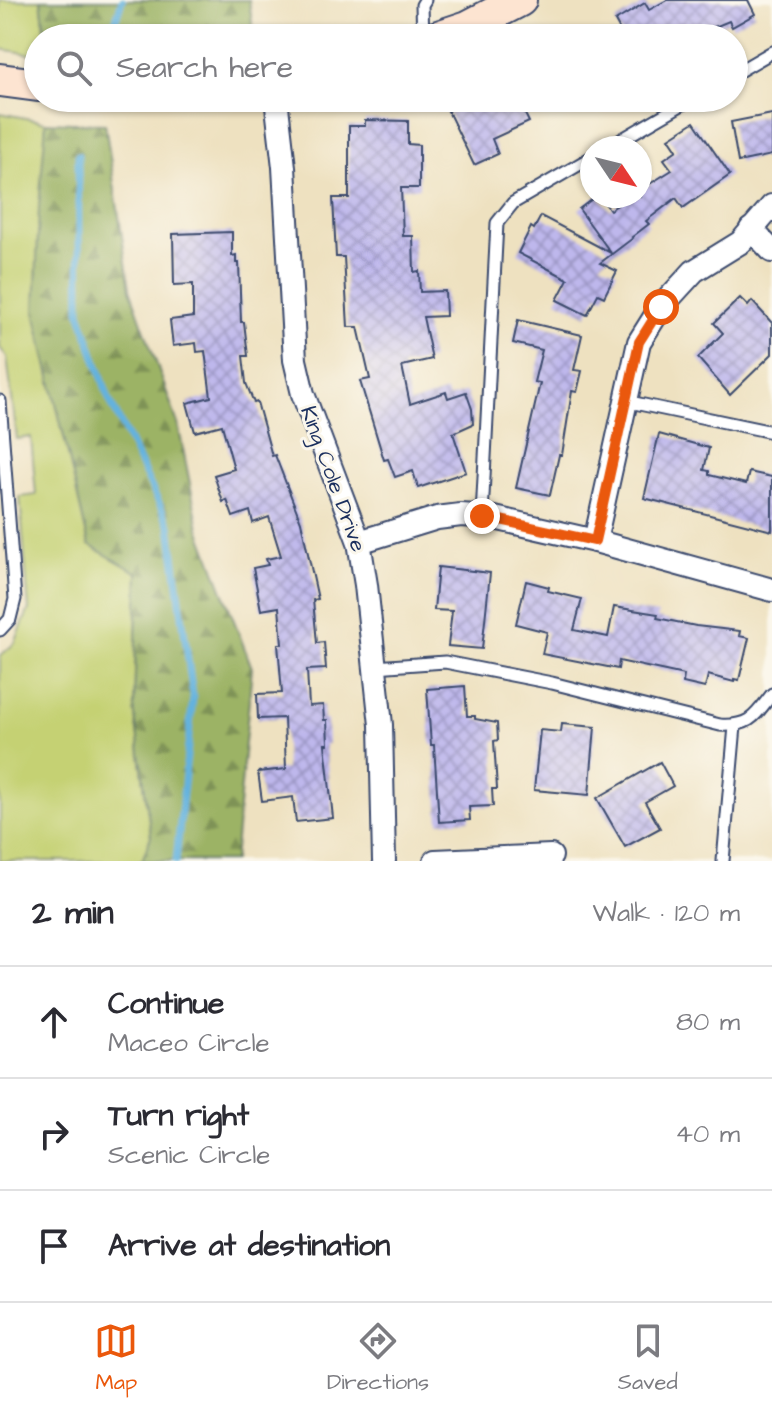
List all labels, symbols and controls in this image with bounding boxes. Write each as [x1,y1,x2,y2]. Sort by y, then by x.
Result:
search box [24,24,748,112]
icon: search [52,46,96,90]
text: Search here [116,47,293,89]
north arrow [580,136,652,208]
route start [643,289,679,325]
street label: King Cole Drive [291,402,374,557]
route end [464,498,500,534]
text: 2 min [32,889,114,937]
text: Walk · 120 m [593,895,740,931]
text: Continue [108,983,224,1025]
icon: ahead [32,1000,76,1044]
text: 80 m [676,1004,740,1040]
text: Maceo Circle [108,1025,270,1061]
text: Turn right [108,1095,249,1137]
icon: right [32,1112,76,1156]
text: 40 m [675,1116,740,1152]
text: Scenic Circle [108,1137,270,1173]
icon: arrive [32,1224,76,1268]
text: Arrive at destination [108,1225,390,1267]
tab: Map [94,1319,138,1398]
tab: Directions [327,1319,429,1398]
tab: Saved [618,1319,678,1398]

